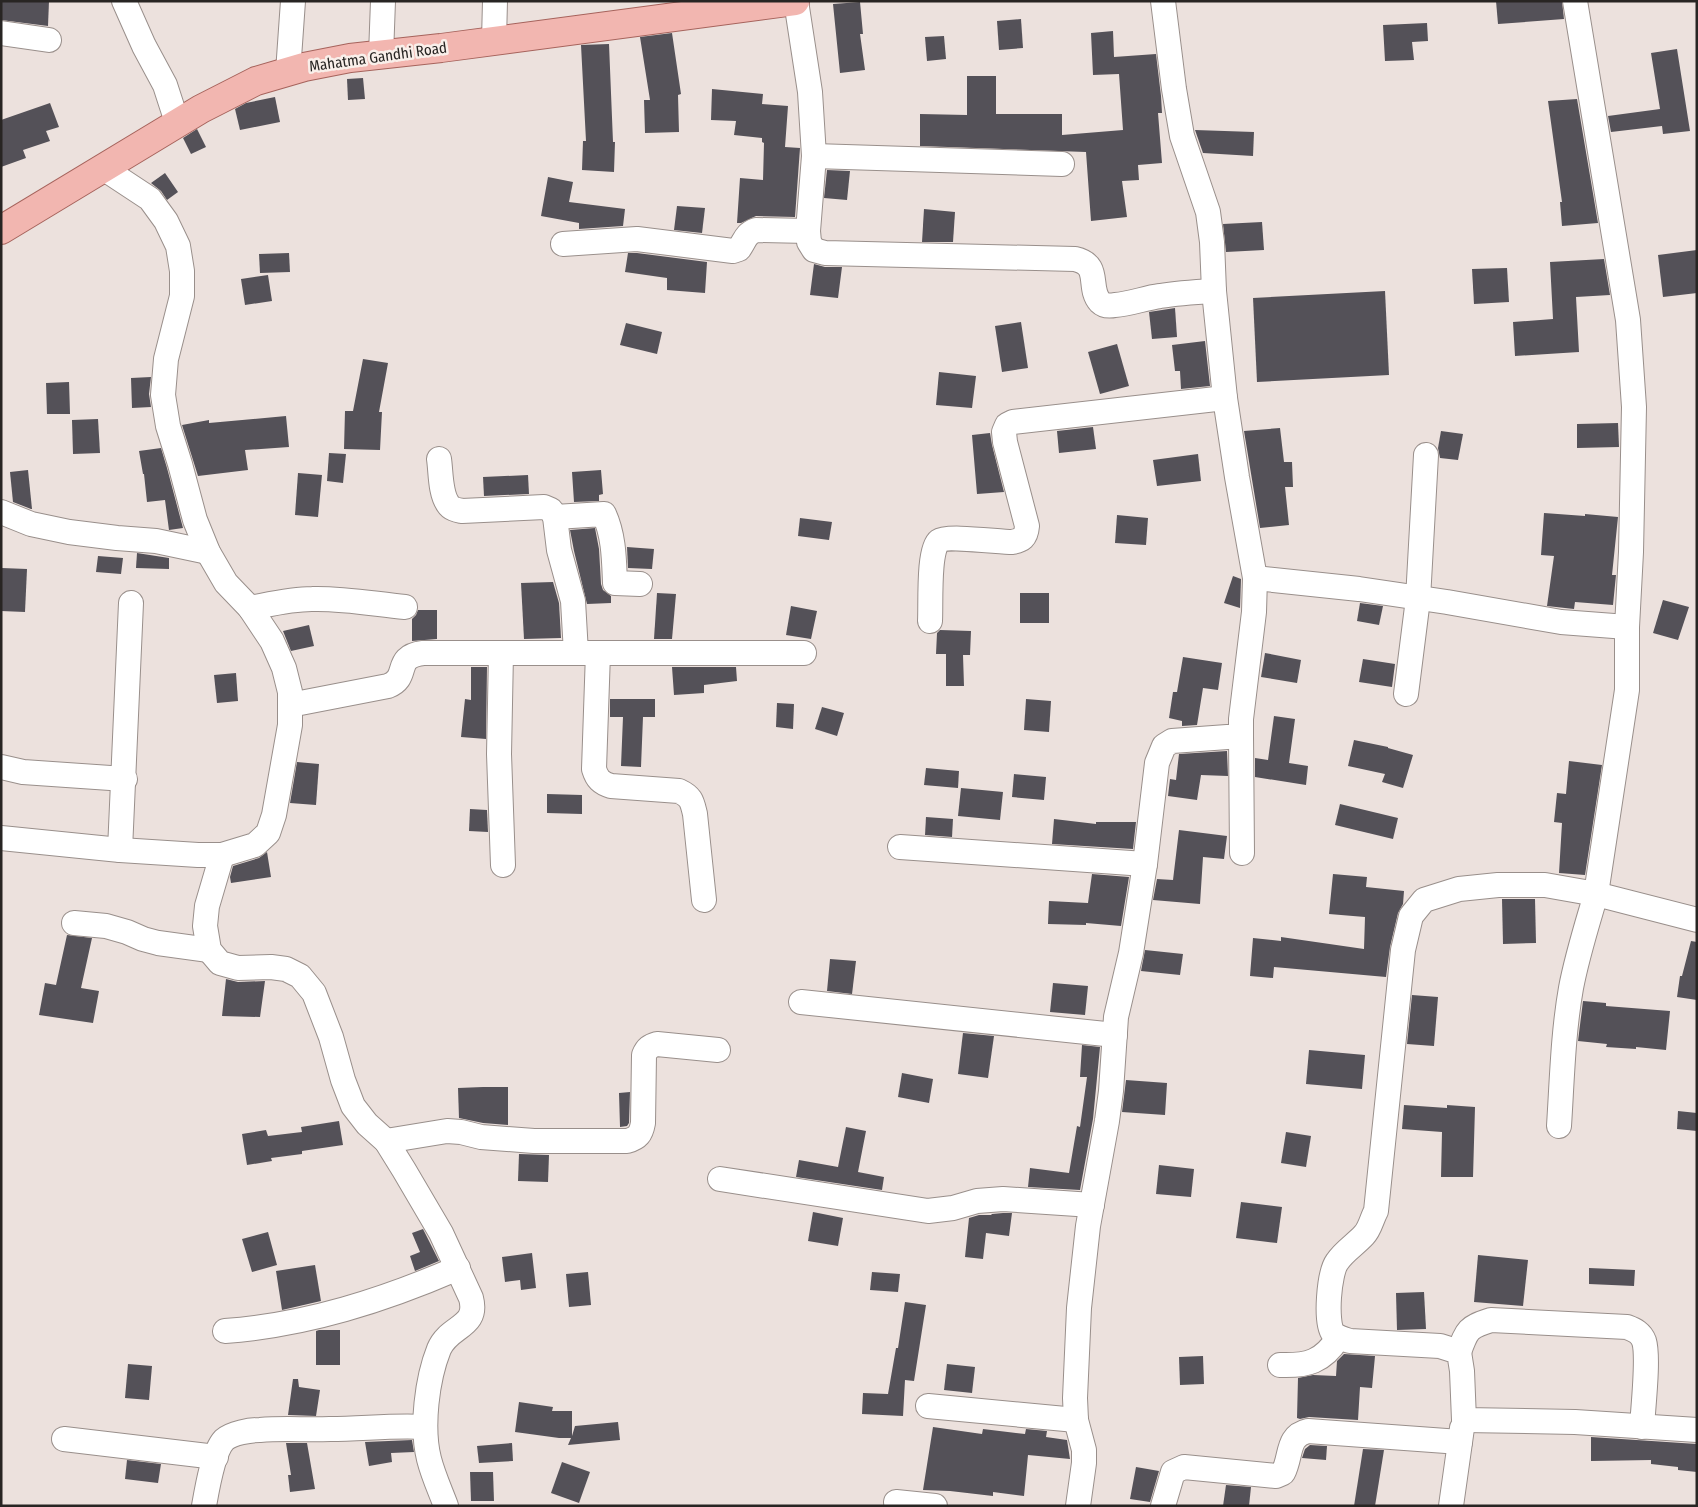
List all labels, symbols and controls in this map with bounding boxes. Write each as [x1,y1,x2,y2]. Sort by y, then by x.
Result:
street label: Mahatma Gandhi Road [308,38,448,76]

